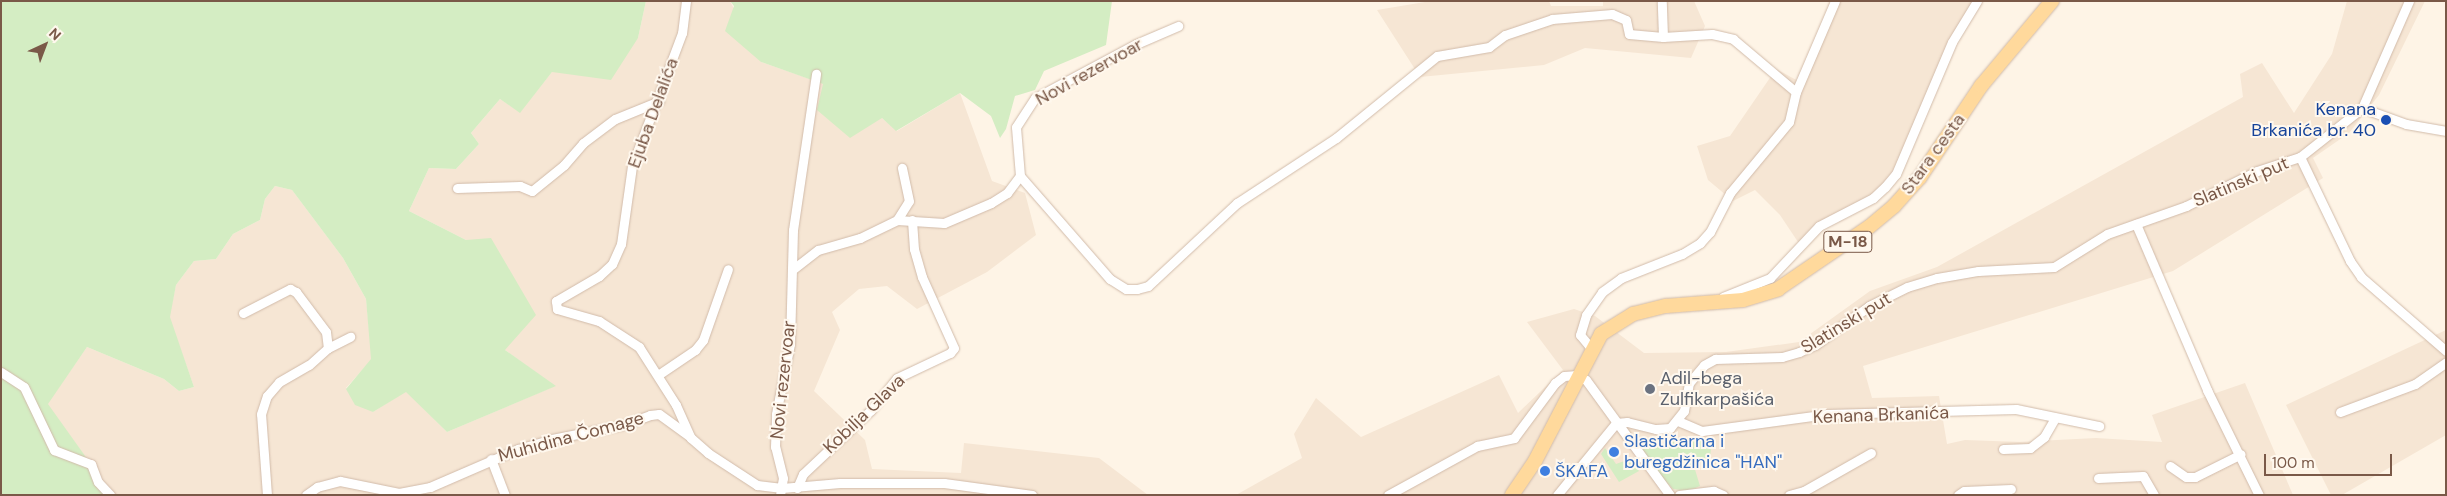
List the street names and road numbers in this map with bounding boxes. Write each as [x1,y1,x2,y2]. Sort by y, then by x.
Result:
street label: Novi rezervoar [1032,34,1146,110]
street label: Ejuba Delalića [623,55,683,171]
street label: Stara cesta [1896,109,1970,199]
street label: Slatinski put [2190,152,2292,212]
road number: M-18 [1823,228,1873,256]
street label: Slatinski put [1797,288,1895,358]
street label: Novi rezervoar [766,320,800,440]
street label: Kobilja Glava [819,370,909,458]
street label: Kenana Brkanića [1813,402,1949,428]
street label: Muhidina Čomage [496,407,646,467]

